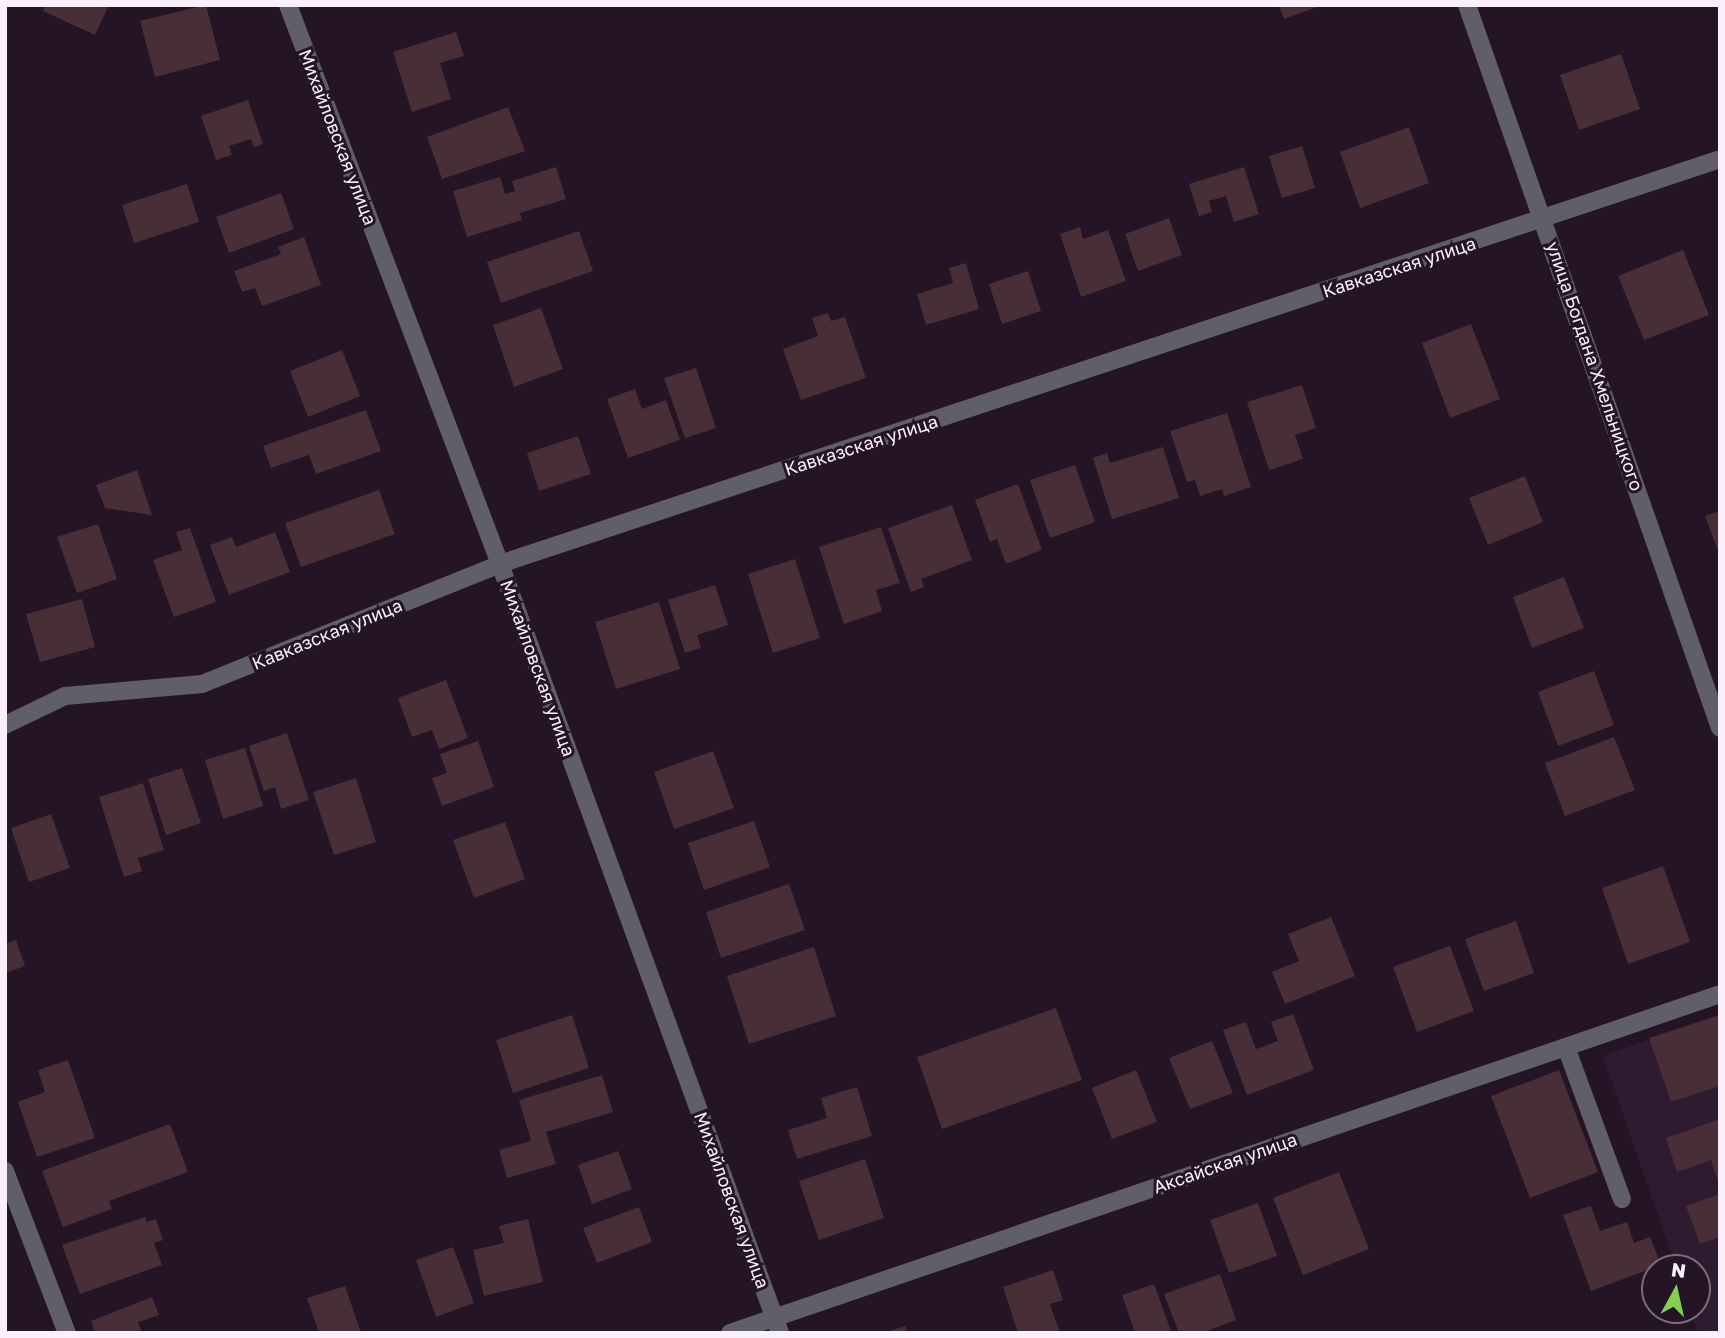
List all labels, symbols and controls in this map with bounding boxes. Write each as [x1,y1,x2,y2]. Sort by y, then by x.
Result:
street label: Михайловская улица [295,46,381,228]
street label: Кавказская улица [1319,232,1479,302]
street label: улица Богдана Хмельницкого [1542,238,1648,494]
street label: Кавказская улица [781,410,941,480]
street label: Михайловская улица [496,577,580,759]
street label: Кавказская улица [249,594,405,674]
street label: Михайловская улица [690,1109,774,1291]
street label: Аксайская улица [1150,1128,1300,1198]
north arrow [1641,1254,1711,1324]
text: N [1670,1257,1687,1282]

